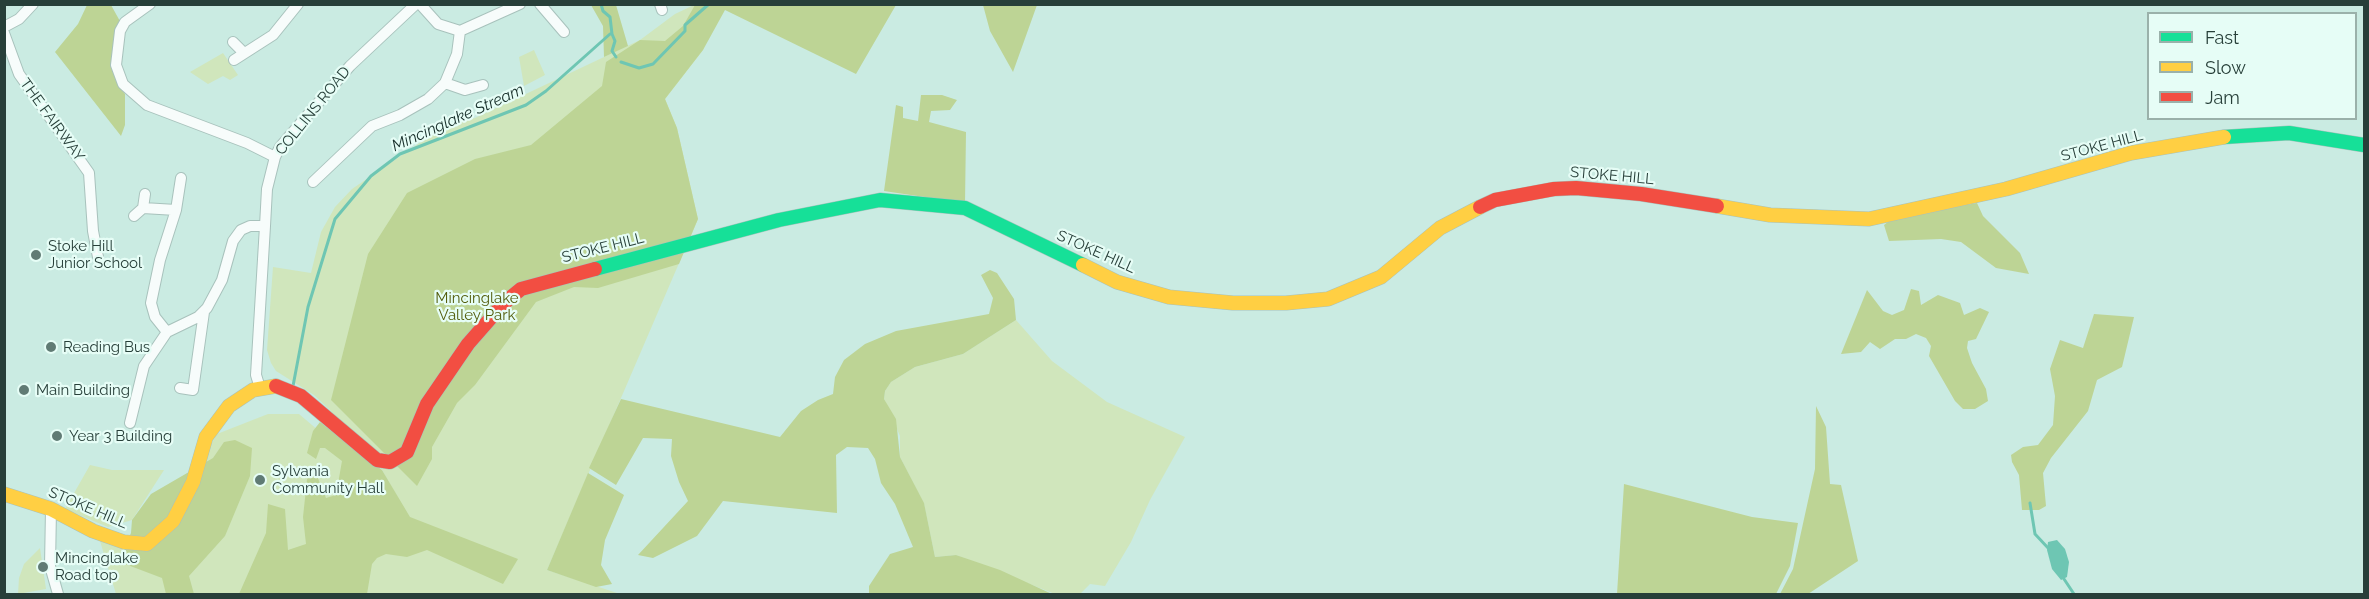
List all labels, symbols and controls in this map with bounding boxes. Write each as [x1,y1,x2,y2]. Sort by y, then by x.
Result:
legend [2147,12,2357,120]
text: Fast [2205,27,2239,48]
text: Slow [2205,57,2246,78]
street label: COLLINS ROAD [272,63,354,159]
street label: THE FAIRWAY [16,75,88,165]
water label: Mincinglake Stream [389,80,527,156]
text: Jam [2205,87,2240,108]
street label: STOKE HILL [2059,126,2145,166]
street label: STOKE HILL [1569,163,1655,189]
street label: STOKE HILL [1054,227,1138,277]
street label: STOKE HILL [560,229,646,267]
place label: Stoke Hill Junior School [48,237,142,272]
marker: Stoke Hill Junior School [29,248,43,262]
park label: Mincinglake Valley Park [435,289,519,324]
place label: Reading Bus [63,338,150,356]
marker: Reading Bus [44,340,58,354]
place label: Main Building [36,381,130,399]
marker: Main Building [17,383,31,397]
place label: Year 3 Building [69,427,172,445]
marker: Year 3 Building [50,429,64,443]
place label: Sylvania Community Hall [272,462,384,497]
marker: Sylvania Community Hall [253,473,267,487]
street label: STOKE HILL [46,483,130,533]
place label: Mincinglake Road top [55,549,138,584]
marker: Mincinglake Road top [36,560,50,574]

